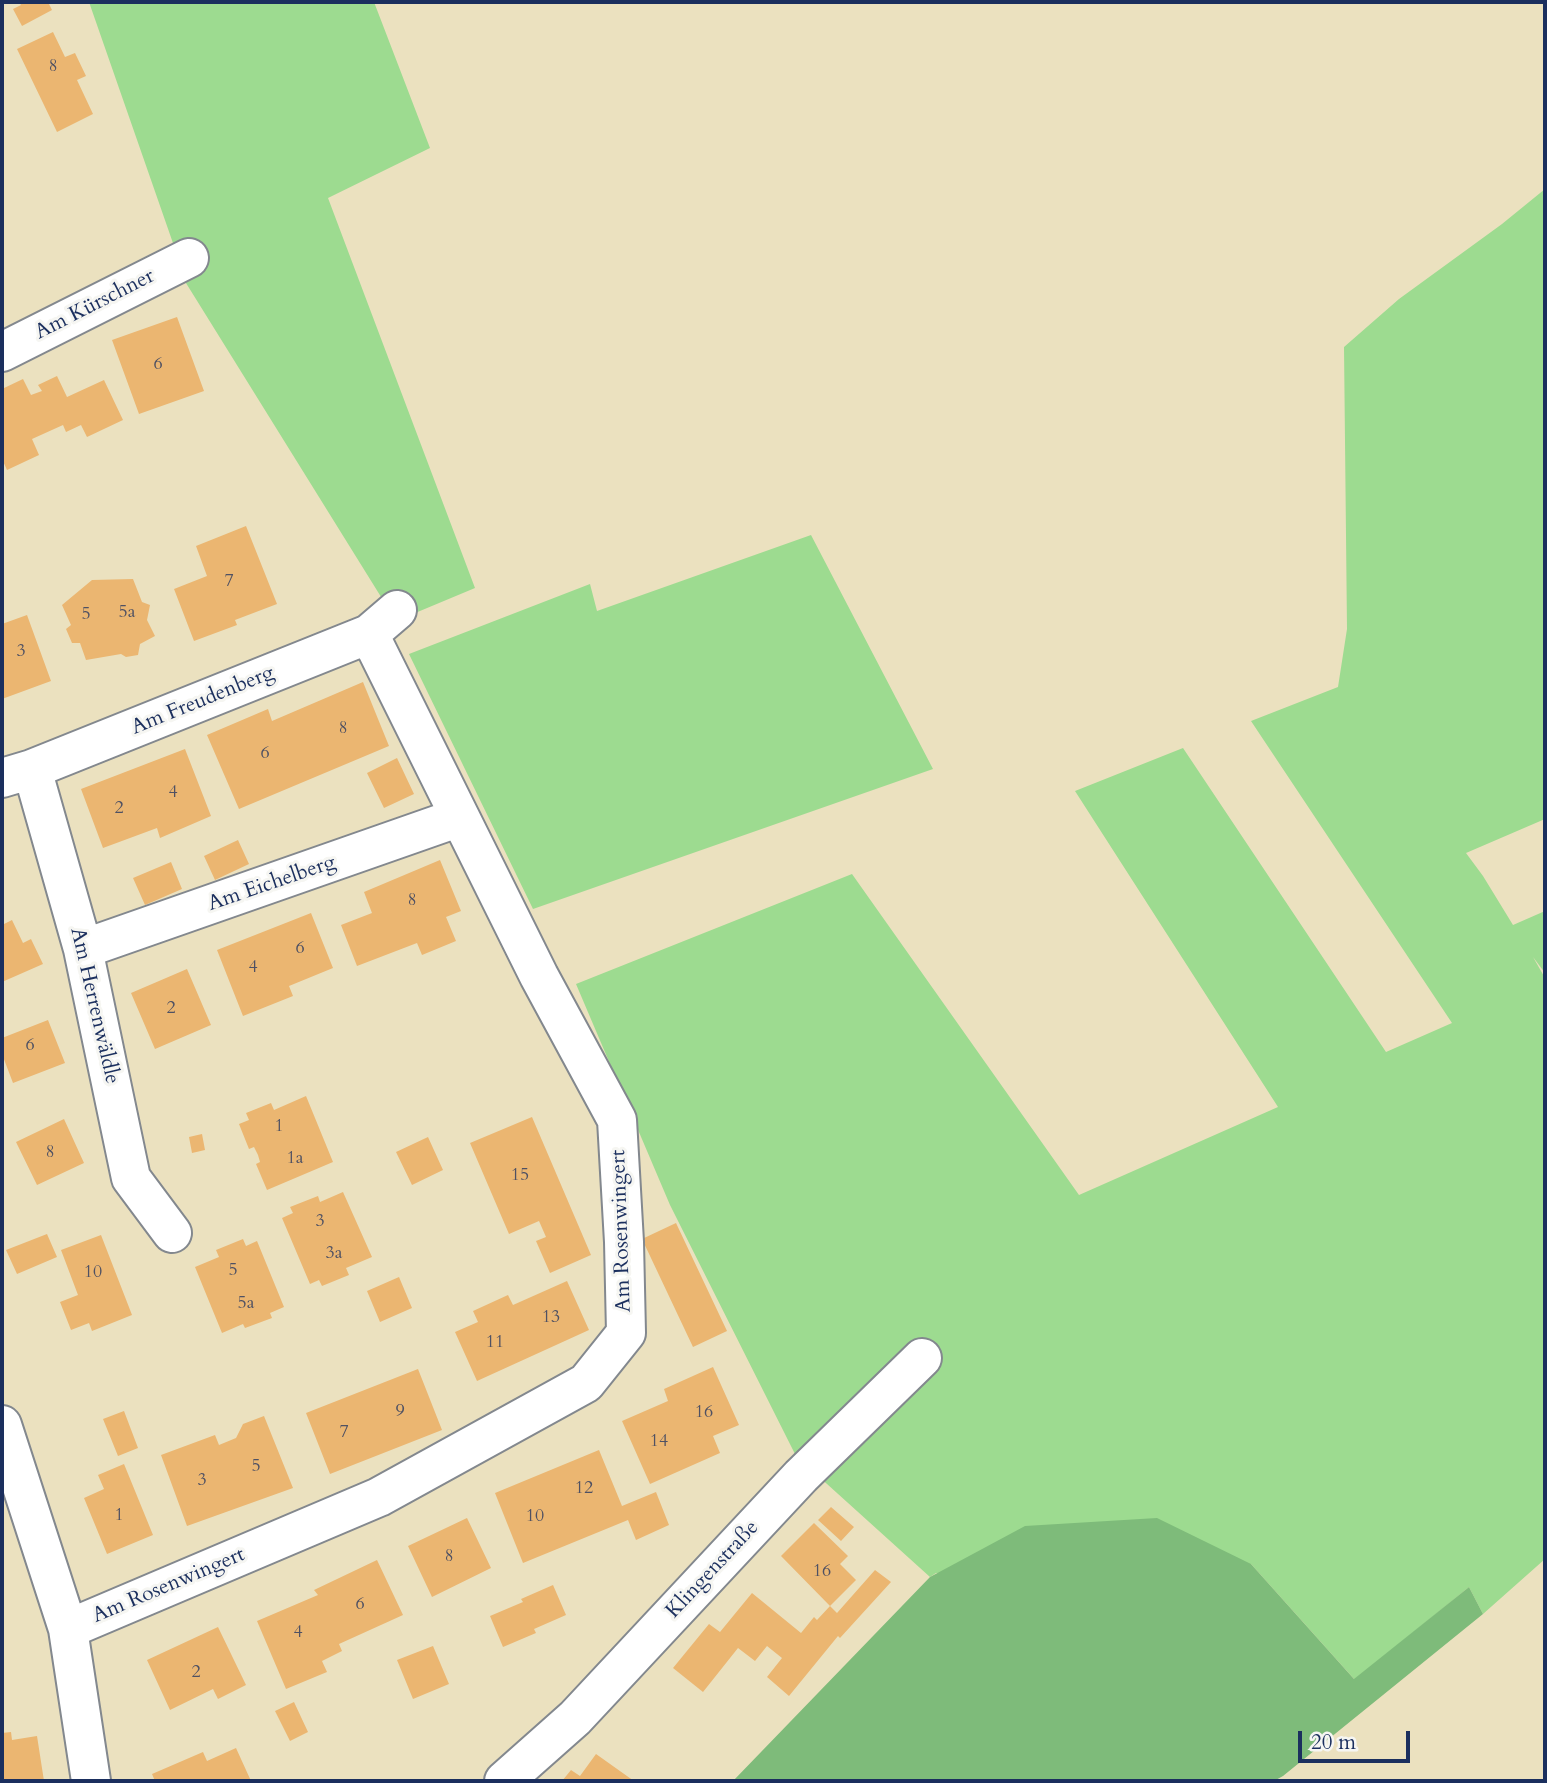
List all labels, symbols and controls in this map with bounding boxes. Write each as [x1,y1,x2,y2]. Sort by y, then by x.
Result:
house number: 8 [48,56,58,78]
street label: Am Kürschner [31,264,159,346]
house number: 6 [153,354,163,376]
house number: 7 [224,571,234,593]
house number: 5a [119,602,135,624]
house number: 5 [81,604,91,626]
house number: 3 [16,641,26,663]
street label: Am Freudenberg [128,661,278,741]
house number: 8 [338,718,348,740]
house number: 6 [260,743,270,765]
house number: 4 [168,782,178,804]
house number: 2 [114,798,124,820]
street label: Am Eichelberg [205,850,339,918]
house number: 8 [407,890,417,912]
street label: Am Herrenwäldle [64,925,124,1087]
house number: 6 [295,938,305,960]
house number: 4 [248,957,258,979]
house number: 2 [166,998,176,1020]
house number: 6 [25,1035,35,1057]
house number: 1 [274,1116,284,1138]
house number: 8 [45,1142,55,1164]
house number: 1a [287,1148,303,1170]
street label: Am Rosenwingert [607,1149,637,1313]
house number: 15 [511,1165,529,1187]
house number: 3 [315,1211,325,1233]
house number: 3a [326,1243,342,1265]
house number: 5 [228,1260,238,1282]
house number: 10 [84,1262,102,1284]
house number: 5a [238,1293,254,1315]
house number: 13 [542,1307,560,1329]
house number: 11 [486,1332,504,1354]
house number: 9 [395,1401,405,1423]
house number: 16 [695,1402,713,1424]
house number: 7 [339,1422,349,1444]
house number: 14 [650,1431,668,1453]
house number: 5 [251,1456,261,1478]
house number: 3 [197,1470,207,1492]
house number: 12 [575,1478,593,1500]
house number: 1 [114,1505,124,1527]
house number: 10 [526,1506,544,1528]
street label: Klingenstraße [661,1516,765,1624]
street label: Am Rosenwingert [89,1543,249,1629]
house number: 8 [444,1546,454,1568]
house number: 16 [813,1561,831,1583]
house number: 6 [355,1594,365,1616]
house number: 4 [293,1622,303,1644]
house number: 2 [191,1662,201,1684]
scale bar [1302,1716,1414,1760]
text: 20 m [1311,1728,1356,1757]

